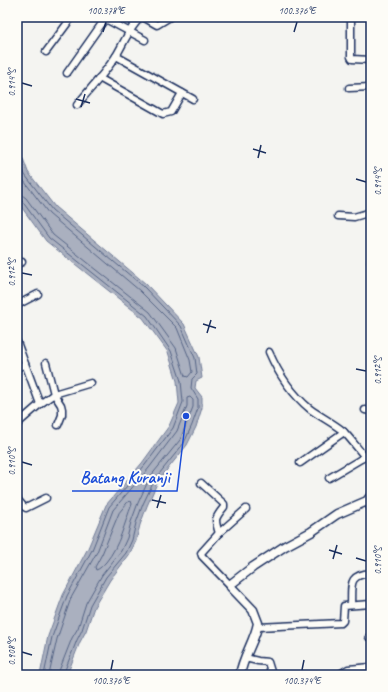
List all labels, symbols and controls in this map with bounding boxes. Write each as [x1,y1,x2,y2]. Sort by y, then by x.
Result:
text: 100.378°E [87,4,126,17]
text: 100.376°E [278,4,317,17]
text: 0.914°S [5,67,18,97]
text: 0.914°S [371,166,384,196]
text: 0.912°S [5,257,18,287]
text: 0.912°S [371,355,384,385]
text: 0.910°S [5,446,18,476]
callout: Batang Kuranji [72,462,177,491]
text: Batang Kuranji [80,467,172,488]
text: 0.910°S [371,545,384,575]
text: 0.908°S [5,636,18,666]
text: 100.376°E [92,674,131,687]
text: 100.374°E [283,674,322,687]

